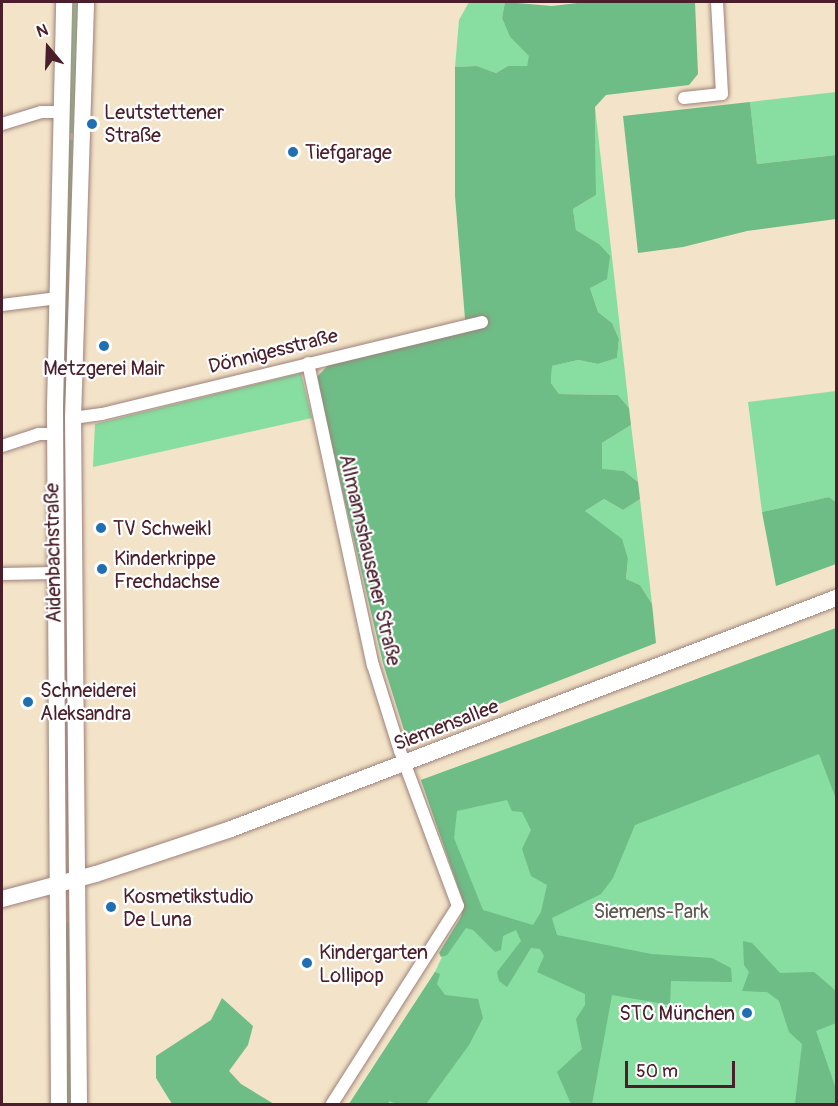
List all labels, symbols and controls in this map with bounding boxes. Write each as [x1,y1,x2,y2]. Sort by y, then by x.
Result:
north arrow [18,18,78,78]
text: N [34,20,51,42]
place label: Leutstettener Straße [104,100,224,147]
marker: Leutstettener Straße [85,117,99,131]
place label: Tiefgarage [305,140,392,164]
marker: Tiefgarage [286,145,300,159]
street label: Dönnigesstraße [206,323,340,379]
marker: Metzgerei Mair [97,339,111,353]
place label: Metzgerei Mair [43,356,165,380]
street label: Allmannshausener Straße [334,452,406,668]
street label: Aidenbachstraße [40,483,66,623]
place label: TV Schweikl [113,516,212,540]
marker: TV Schweikl [94,521,108,535]
place label: Kinderkrippe Frechdachse [114,546,220,593]
marker: Kinderkrippe Frechdachse [95,562,109,576]
place label: Schneiderei Aleksandra [40,678,136,725]
street label: Siemensallee [390,694,502,756]
marker: Schneiderei Aleksandra [21,695,35,709]
place label: Kosmetikstudio De Luna [123,884,253,931]
park label: Siemens-Park [593,899,709,923]
marker: Kosmetikstudio De Luna [104,900,118,914]
place label: Kindergarten Lollipop [319,940,428,987]
marker: Kindergarten Lollipop [300,956,314,970]
place label: STC München [619,1001,735,1025]
marker: STC München [740,1006,754,1020]
scale bar [628,1049,738,1087]
text: 50 m [636,1060,678,1083]

